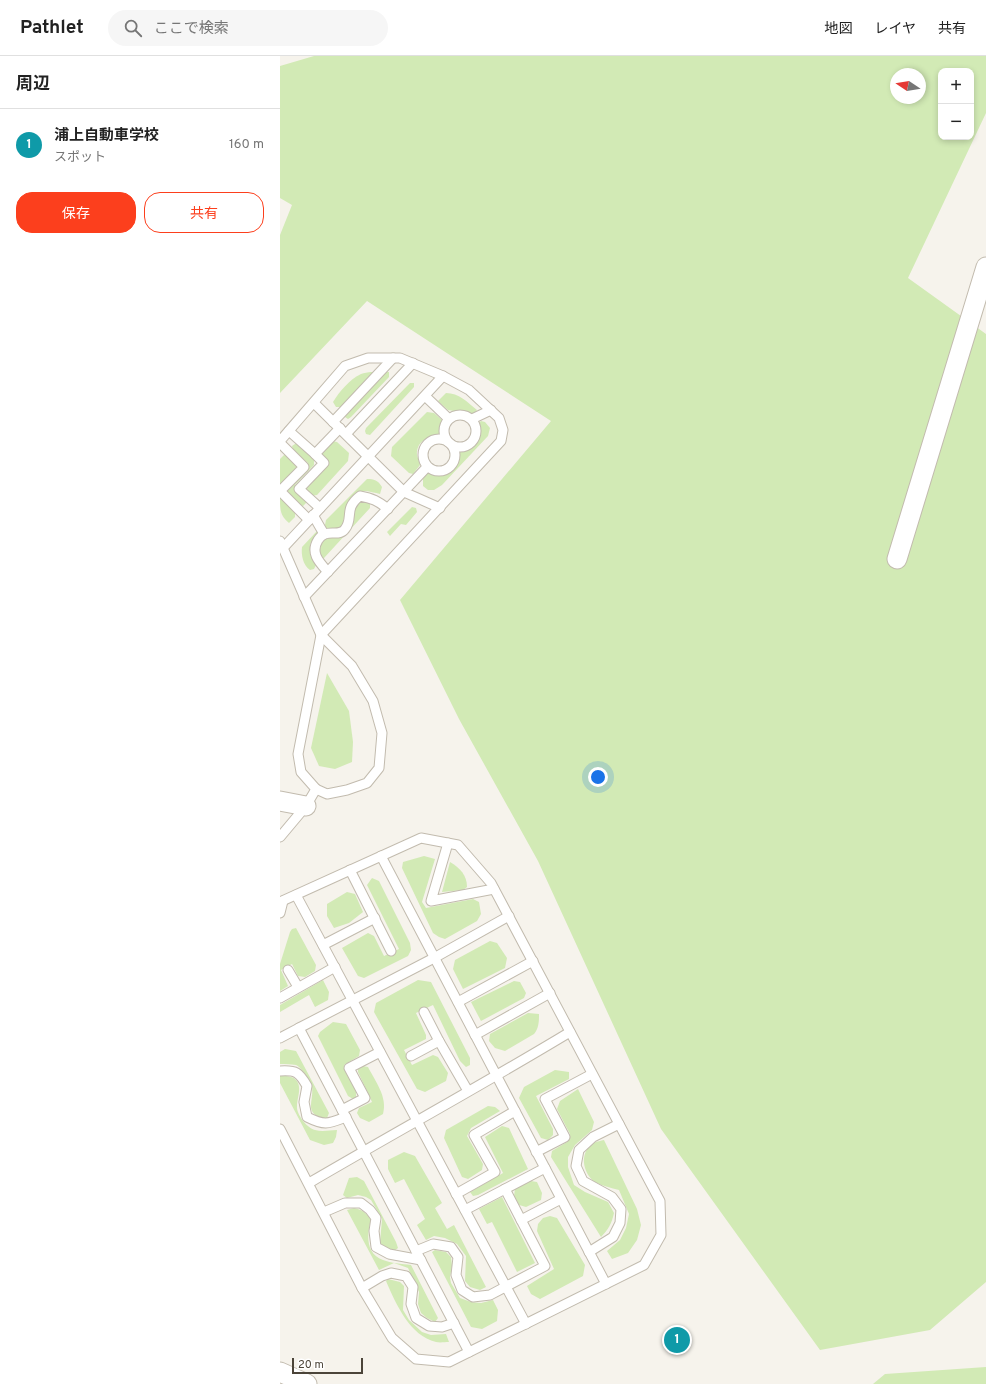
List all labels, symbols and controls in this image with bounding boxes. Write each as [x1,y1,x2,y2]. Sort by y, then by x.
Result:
search box [108,10,388,46]
text: Pathlet [20,16,84,40]
icon: search [122,17,144,39]
text: ここで検索 [154,20,229,39]
text: 地図 [824,21,852,38]
text: レイヤ [874,21,916,38]
text: 共有 [938,21,966,38]
north arrow [890,68,926,104]
map controls [938,68,974,140]
button: + [938,68,974,104]
text: 周辺 [16,74,50,96]
button: − [938,104,974,140]
text: 浦上自動車学校 [54,127,159,146]
text: 1 [26,137,32,153]
text: 160 m [229,137,264,153]
text: スポット [54,150,106,166]
button: 保存 [16,192,136,233]
button: 共有 [144,192,264,233]
your location [588,767,608,787]
pin: 1 [664,1325,690,1355]
scale bar [292,1356,363,1375]
text: 20 m [298,1358,324,1372]

